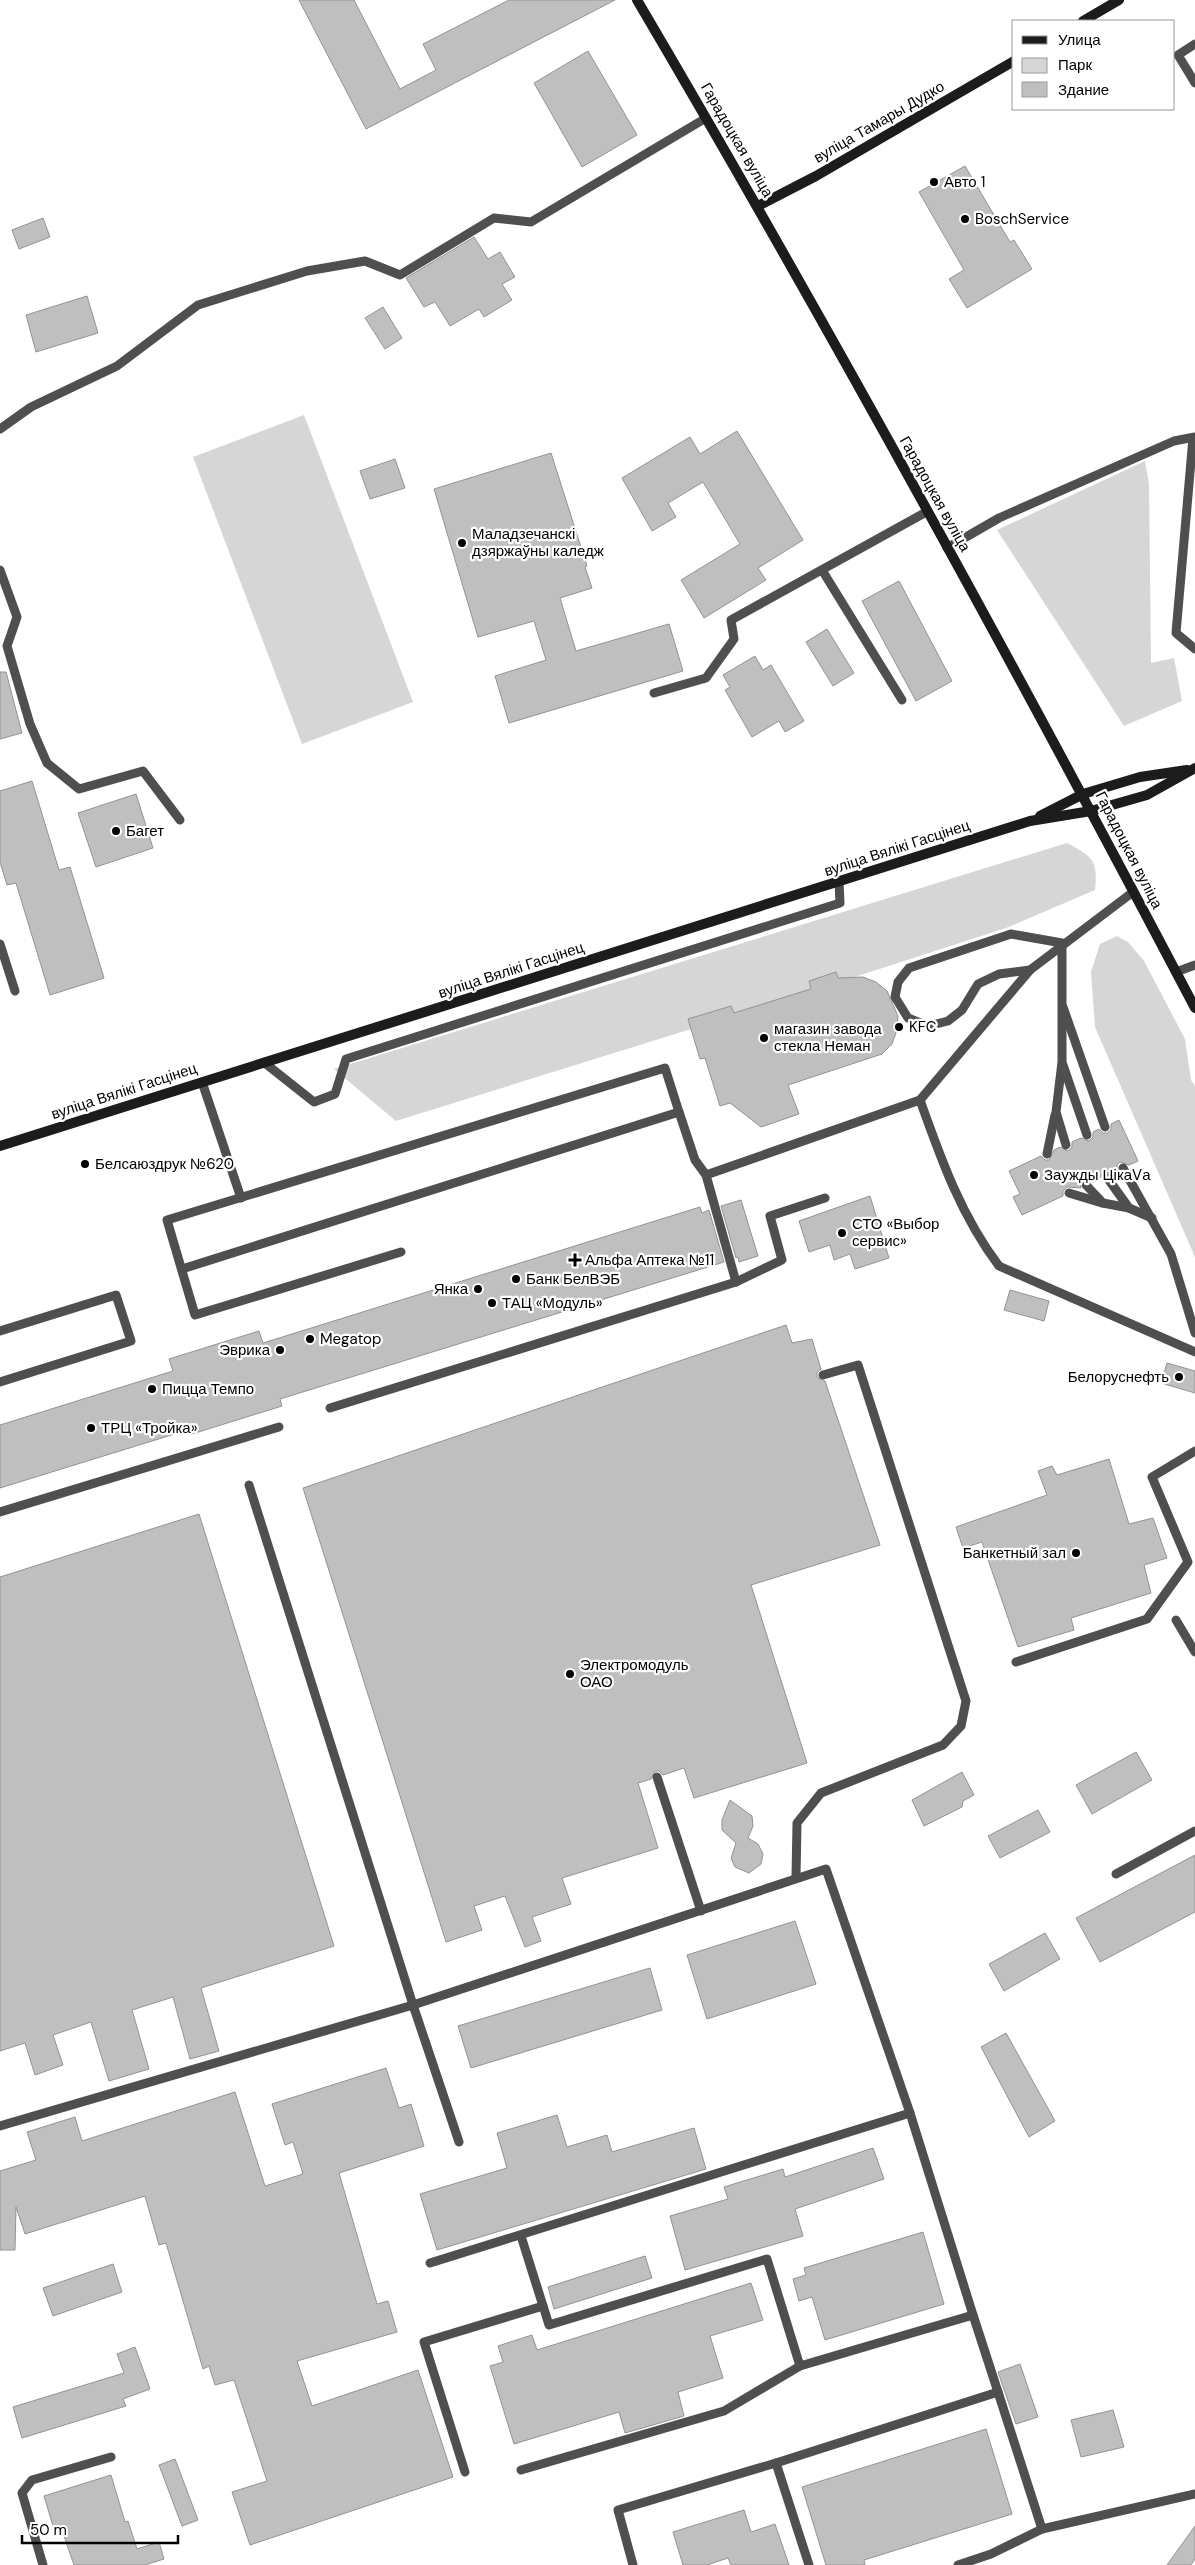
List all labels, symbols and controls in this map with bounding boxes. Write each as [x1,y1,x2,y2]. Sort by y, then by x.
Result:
legend [1012,20,1175,110]
text: Улица [1058,30,1101,50]
text: Парк [1058,55,1092,75]
street label: вуліца Тамары Дудко [810,76,948,168]
street label: Гарадоцкая вуліца [696,79,778,201]
text: Здание [1058,80,1109,100]
place label: Авто 1 [944,172,985,192]
marker: Авто 1 [928,176,940,188]
place label: BoschService [975,209,1069,229]
marker: BoschService [959,213,971,225]
street label: Гарадоцкая вуліца [895,433,975,556]
place label: Маладзечанскі дзяржаўны каледж [472,524,604,561]
marker: Маладзечанскі дзяржаўны каледж [456,537,468,549]
street label: Гарадоцкая вуліца [1091,788,1168,913]
street label: вуліца Вялікі Гасцінец [822,815,973,881]
place label: Багет [126,821,164,841]
marker: Багет [110,825,122,837]
street label: вуліца Вялікі Гасцінец [436,937,587,1003]
place label: KFC [909,1017,937,1037]
place label: магазин завода стекла Неман [774,1019,882,1056]
marker: KFC [893,1021,905,1033]
marker: магазин завода стекла Неман [758,1032,770,1044]
street label: вуліца Вялікі Гасцінец [49,1058,200,1124]
place label: Белсаюздрук №620 [95,1154,234,1174]
marker: Белсаюздрук №620 [79,1158,91,1170]
place label: Заужды ЦікаVа [1044,1165,1151,1185]
marker: Заужды ЦікаVа [1028,1169,1040,1181]
place label: СТО «Выбор сервис» [852,1214,939,1251]
marker: СТО «Выбор сервис» [836,1227,848,1239]
place label: Альфа Аптека №11 [585,1250,714,1270]
marker: Альфа Аптека №11 [569,1254,581,1266]
place label: Банк БелВЭБ [526,1269,620,1289]
marker: Банк БелВЭБ [510,1273,522,1285]
place label: Янка [434,1279,469,1299]
marker: Янка [472,1283,484,1295]
place label: ТАЦ «Модуль» [502,1293,603,1313]
marker: ТАЦ «Модуль» [486,1297,498,1309]
place label: Megatop [320,1329,381,1349]
marker: Megatop [304,1333,316,1345]
place label: Эврика [219,1340,271,1360]
marker: Эврика [274,1344,286,1356]
place label: Белоруснефть [1068,1367,1169,1387]
marker: Белоруснефть [1173,1371,1185,1383]
place label: Пицца Темпо [162,1379,254,1399]
marker: Пицца Темпо [146,1383,158,1395]
place label: ТРЦ «Тройка» [101,1418,198,1438]
marker: ТРЦ «Тройка» [85,1422,97,1434]
place label: Банкетный зал [963,1543,1066,1563]
marker: Банкетный зал [1070,1547,1082,1559]
place label: Электромодуль ОАО [580,1655,689,1692]
marker: Электромодуль ОАО [564,1668,576,1680]
scale bar [22,2512,179,2544]
text: 50 m [30,2520,67,2540]

